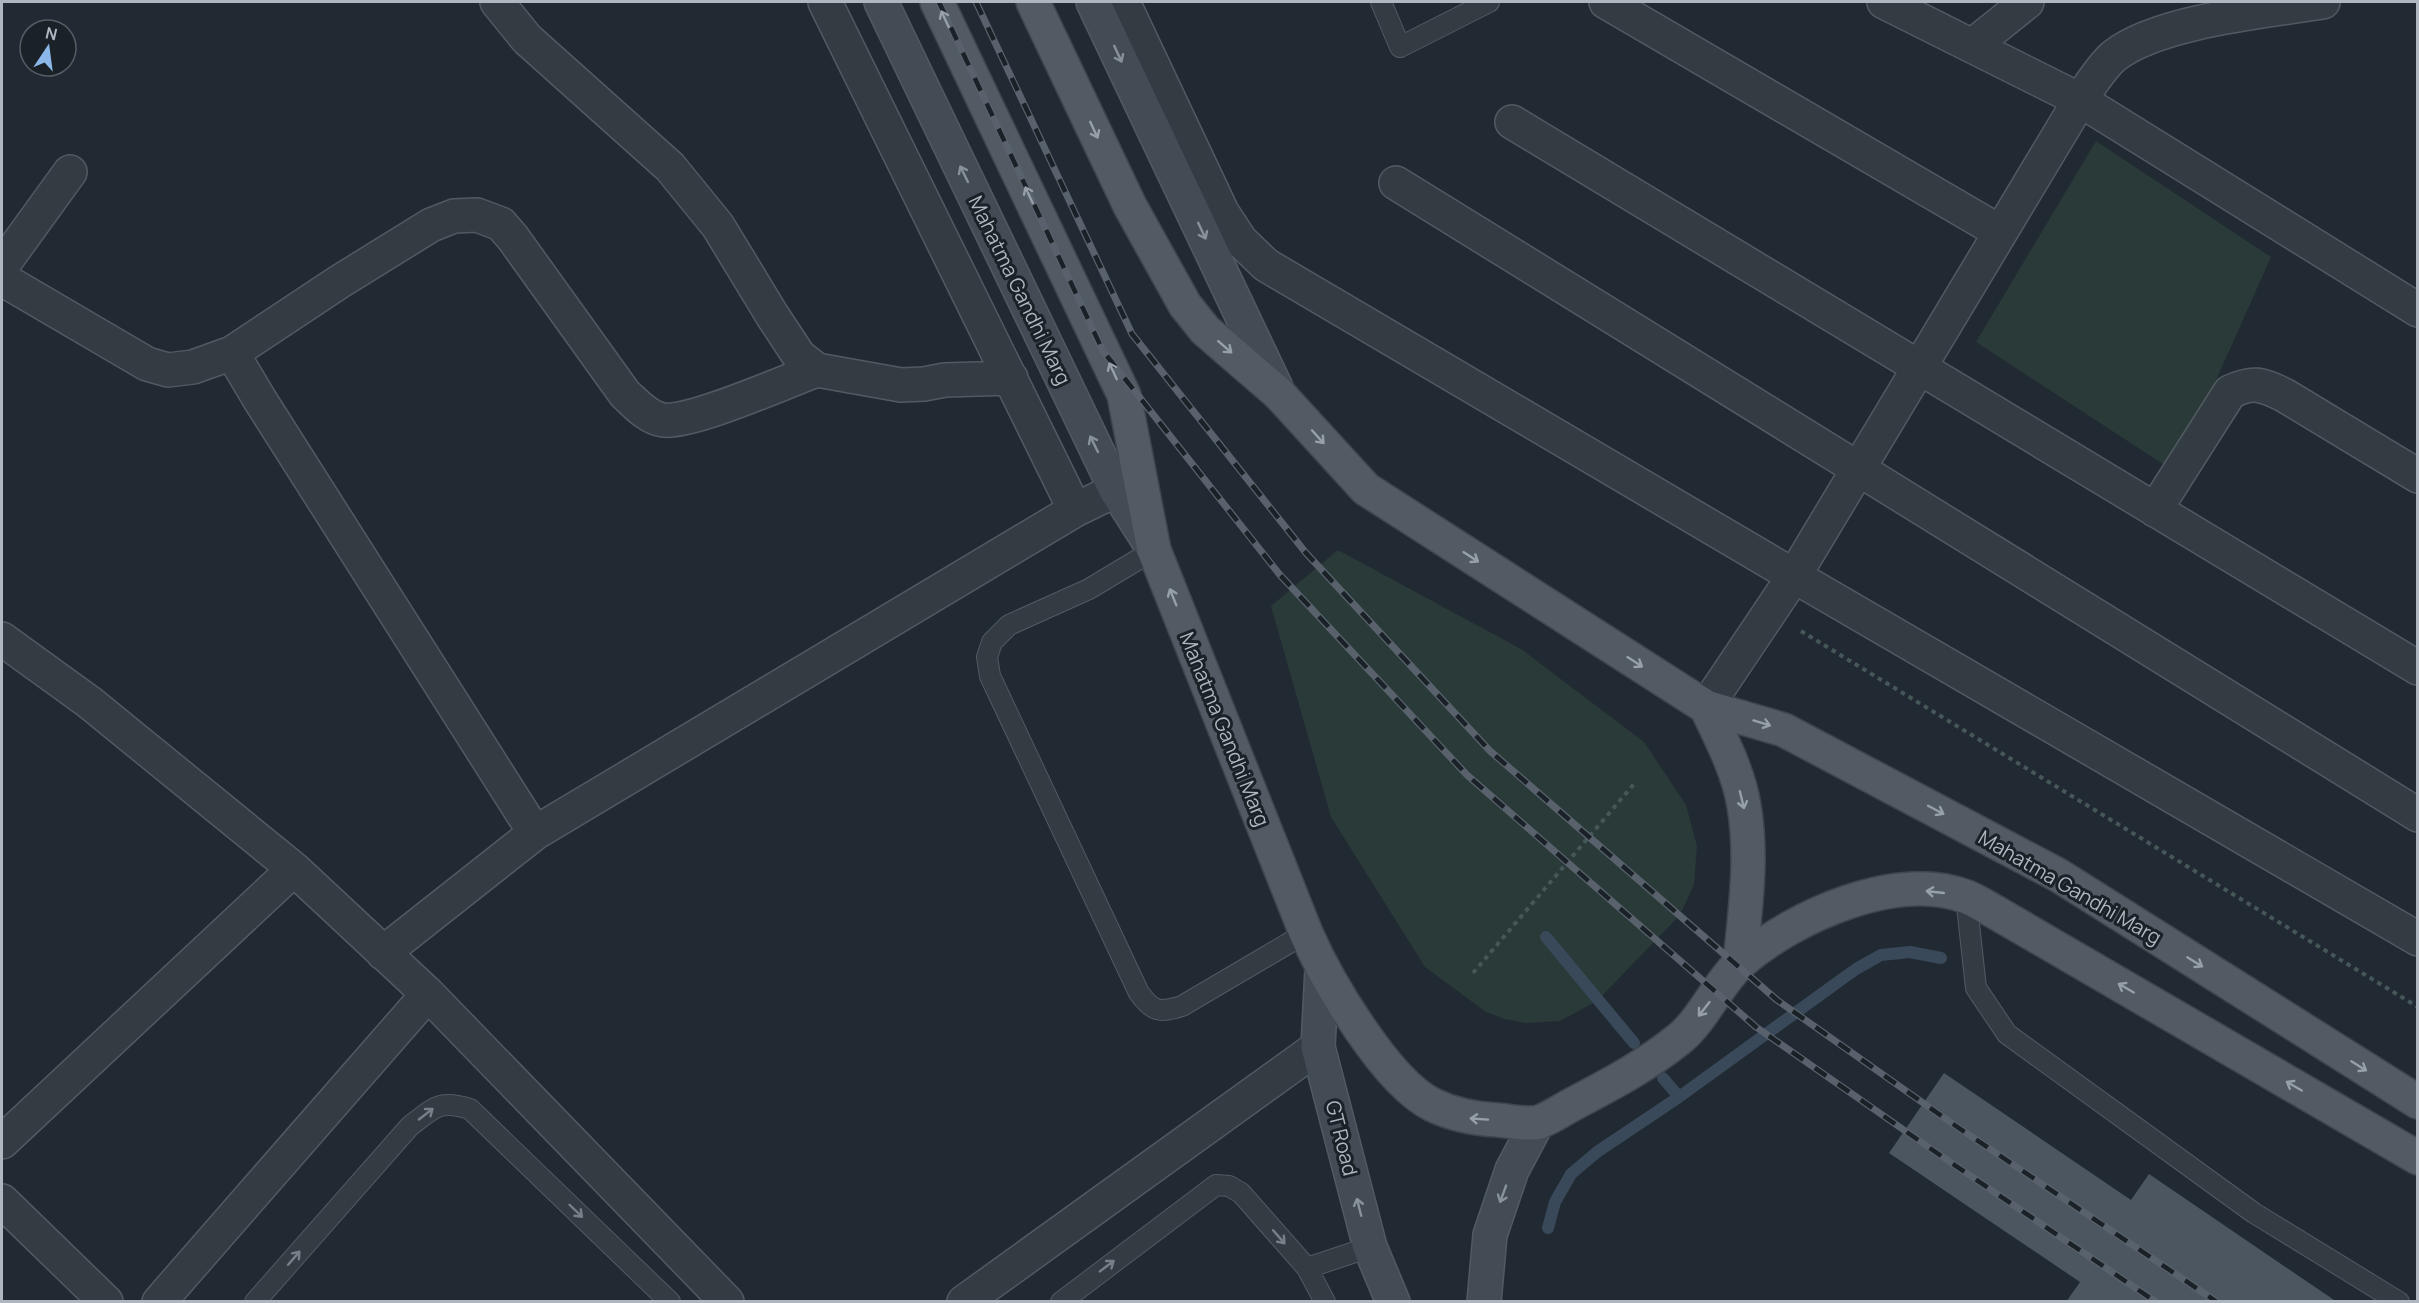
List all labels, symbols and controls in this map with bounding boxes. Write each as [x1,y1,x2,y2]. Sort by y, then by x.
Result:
one-way arrow [939,10,951,28]
north arrow [18,18,78,78]
text: N [43,21,59,45]
one-way arrow [1113,45,1125,63]
one-way arrow [1088,121,1100,139]
one-way arrow [958,165,970,183]
one-way arrow [1023,186,1035,204]
street label: Mahatma Gandhi Marg [962,191,1078,389]
one-way arrow [1196,221,1208,239]
one-way arrow [1217,340,1232,354]
one-way arrow [1106,362,1118,380]
one-way arrow [1311,429,1325,444]
one-way arrow [1088,436,1100,454]
one-way arrow [1462,550,1479,563]
one-way arrow [1167,588,1178,607]
street label: Mahatma Gandhi Marg [1174,628,1276,830]
one-way arrow [1626,656,1643,668]
one-way arrow [1752,718,1771,729]
one-way arrow [1737,790,1749,809]
one-way arrow [1926,805,1944,817]
street label: Mahatma Gandhi Marg [1974,824,2166,950]
one-way arrow [1925,886,1945,897]
one-way arrow [2186,955,2203,968]
one-way arrow [2118,982,2135,994]
one-way arrow [1698,1000,1711,1016]
one-way arrow [2351,1059,2368,1072]
one-way arrow [2286,1080,2303,1092]
street label: GT Road [1320,1098,1364,1178]
one-way arrow [418,1108,434,1121]
one-way arrow [1469,1113,1489,1124]
one-way arrow [1497,1184,1508,1203]
one-way arrow [1353,1198,1365,1217]
one-way arrow [568,1204,583,1218]
one-way arrow [1272,1229,1286,1244]
one-way arrow [287,1251,301,1266]
one-way arrow [1099,1260,1115,1273]

